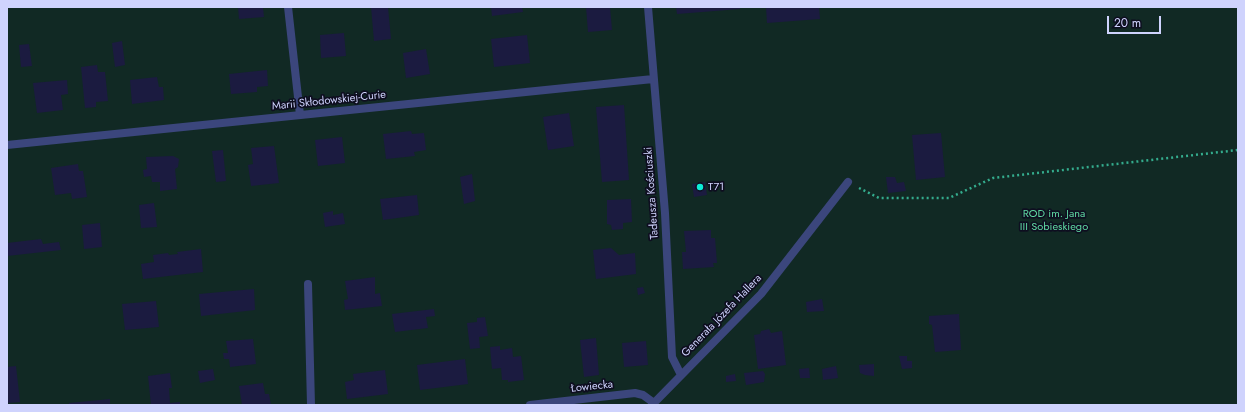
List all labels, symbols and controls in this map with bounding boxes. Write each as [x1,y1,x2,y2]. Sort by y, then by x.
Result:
scale bar [1109,8,1163,34]
text: 20 m [1114,14,1141,32]
street label: Marii Skłodowskiej-Curie [271,88,387,114]
street label: Tadeusza Kościuszki [642,146,662,240]
place label: T71 [708,180,724,194]
marker: T71 [695,182,705,192]
park label: ROD im. Jana III Sobieskiego [1020,207,1088,233]
street label: Generała Józefa Hallera [679,272,765,360]
street label: Łowiecka [570,378,614,396]

